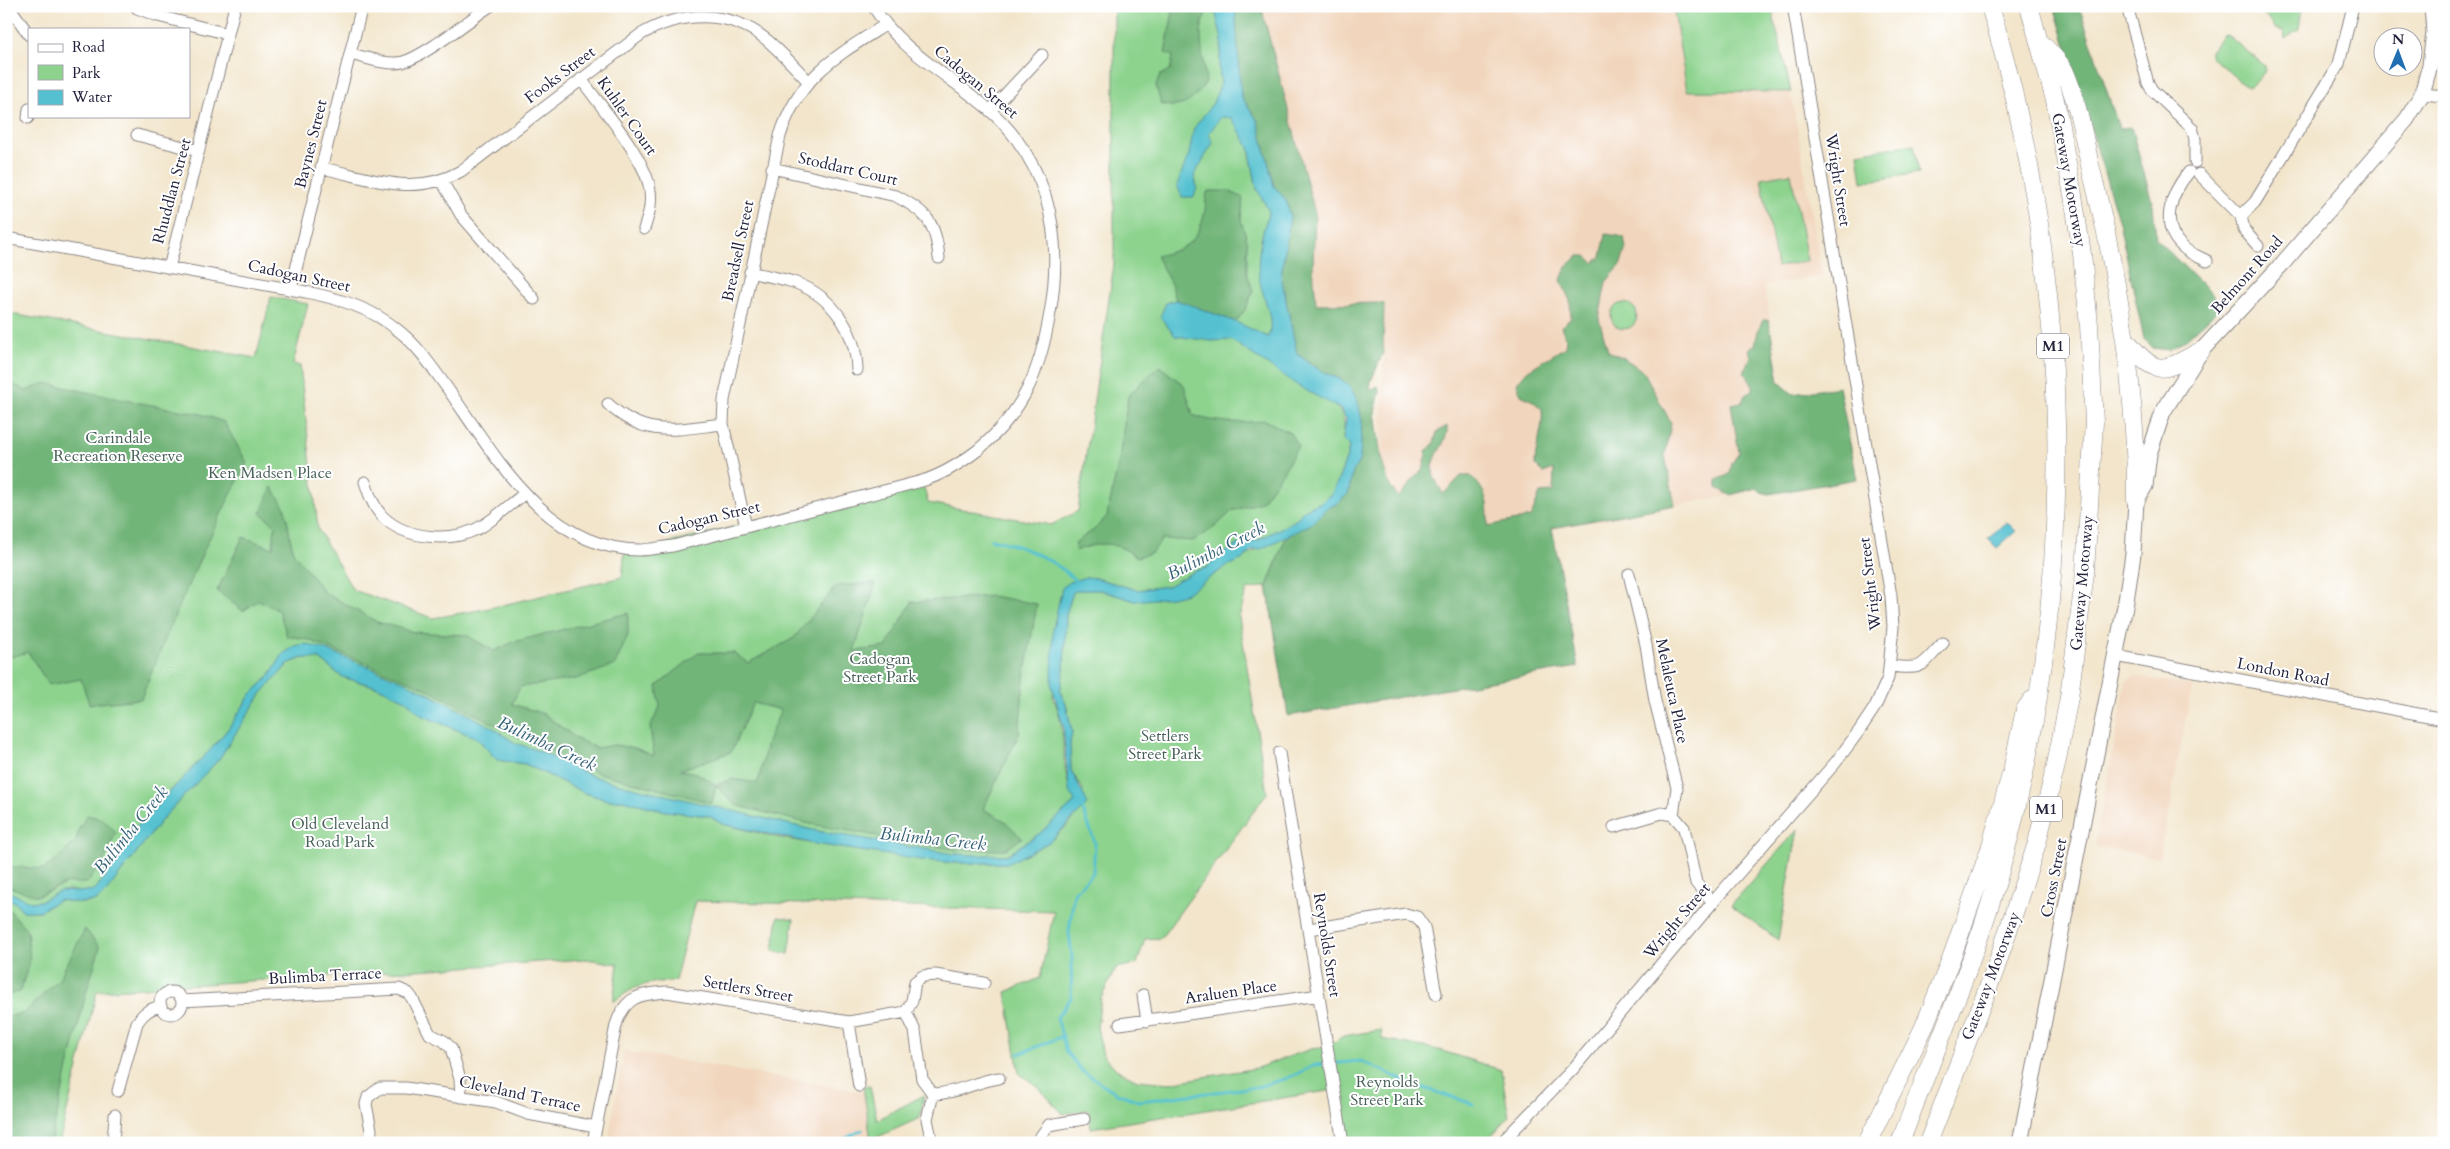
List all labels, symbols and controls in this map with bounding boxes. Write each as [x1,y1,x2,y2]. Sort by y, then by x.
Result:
legend [28,28,190,118]
north arrow [2372,28,2422,78]
text: N [2392,30,2404,49]
text: Road [72,37,105,57]
street label: Cadogan Street [929,40,1023,124]
street label: Fooks Street [520,41,600,109]
text: Park [72,63,101,83]
street label: Kuhler Court [592,72,662,160]
text: Water [71,87,113,107]
street label: Baynes Street [289,97,333,191]
street label: Gateway Motorway [2046,111,2092,249]
street label: Wright Street [1820,131,1856,228]
street label: Rhuddlan Street [147,136,197,246]
street label: Stoddart Court [796,147,900,191]
street label: Breadsell Street [717,198,759,304]
street label: Belmont Road [2206,231,2288,319]
street label: Cadogan Street [246,254,352,298]
road number: M1 [2037,334,2069,358]
park label: Carindale Recreation Reserve [53,427,183,467]
park label: Ken Madsen Place [208,462,332,484]
street label: Cadogan Street [656,496,762,540]
street label: Gateway Motorway [2065,514,2099,652]
water label: Bulimba Creek [1163,516,1269,586]
street label: Wright Street [1853,536,1887,633]
street label: Melaleuca Place [1650,636,1694,746]
park label: Cadogan Street Park [843,648,917,688]
street label: London Road [2235,652,2331,692]
water label: Bulimba Creek [493,710,601,778]
park label: Settlers Street Park [1128,725,1202,765]
water label: Bulimba Creek [88,781,174,879]
road number: M1 [2030,796,2062,822]
park label: Old Cleveland Road Park [291,813,390,853]
water label: Bulimba Creek [879,821,988,857]
street label: Cross Street [2036,837,2072,919]
street label: Wright Street [1638,878,1716,965]
street label: Reynolds Street [1308,891,1346,999]
street label: Gateway Motorway [1956,908,2026,1043]
street label: Bulimba Terrace [268,962,382,990]
street label: Settlers Street [701,970,795,1008]
street label: Araluen Place [1184,975,1278,1009]
street label: Cleveland Terrace [457,1070,583,1118]
park label: Reynolds Street Park [1350,1071,1424,1111]

